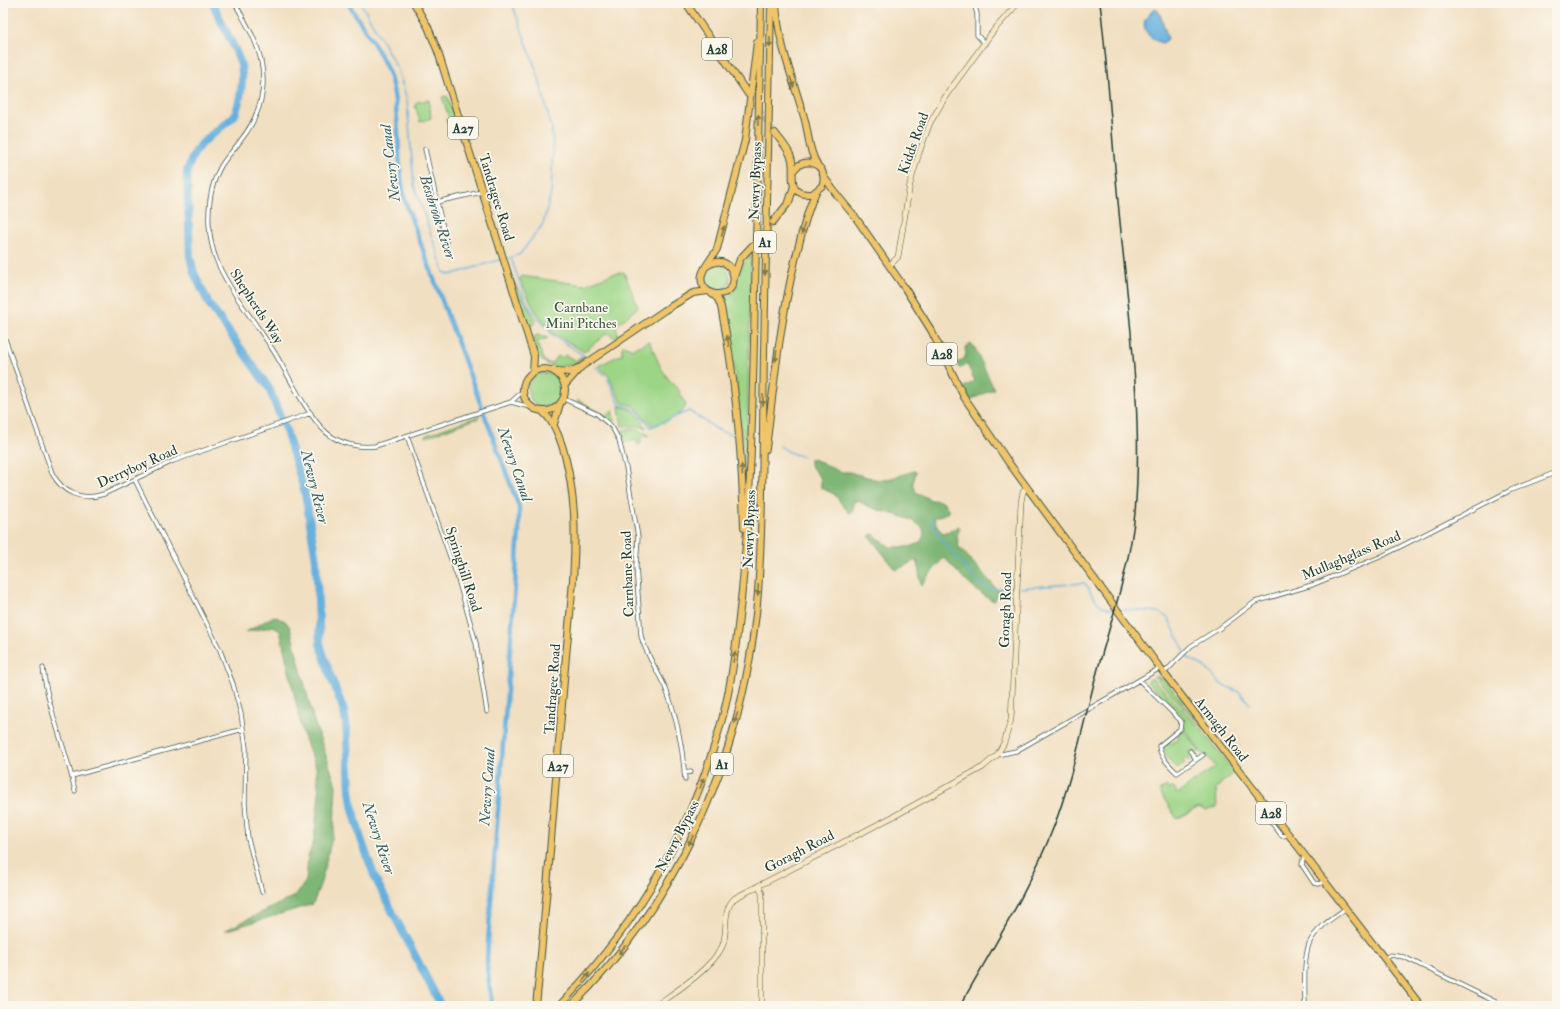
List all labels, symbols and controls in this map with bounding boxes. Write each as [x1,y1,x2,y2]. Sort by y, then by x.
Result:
one-way arrow [767,36,773,49]
road number: A28 [702,38,732,60]
one-way arrow [789,76,795,88]
street label: Kidds Road [894,110,932,176]
one-way arrow [755,113,761,126]
road number: A27 [448,117,478,139]
water label: Newry Canal [376,122,405,204]
street label: Newry Bypass [746,141,766,221]
street label: Tandragee Road [475,151,518,243]
water label: Bessbrook River [415,172,461,263]
one-way arrow [800,223,806,235]
one-way arrow [720,224,726,237]
road number: A1 [754,231,776,253]
one-way arrow [762,264,768,277]
street label: Shepherds Way [225,266,288,348]
park label: Carnbane Mini Pitches [545,299,617,332]
one-way arrow [725,335,731,347]
road number: A28 [927,343,957,365]
one-way arrow [773,350,779,362]
one-way arrow [760,394,766,407]
water label: Newry Canal [493,423,537,505]
street label: Derryboy Road [95,441,180,493]
water label: Newry River [296,447,333,527]
one-way arrow [739,464,746,476]
street label: Newry Bypass [740,489,760,569]
street label: Springhill Road [441,525,485,614]
street label: Mullaghglass Road [1299,527,1403,584]
street label: Carnbane Road [617,530,637,617]
street label: Goragh Road [996,572,1015,648]
one-way arrow [755,584,762,596]
street label: Tandragee Road [541,643,564,735]
one-way arrow [731,651,737,663]
street label: Armagh Road [1191,693,1252,765]
one-way arrow [733,712,739,724]
water label: Newry Canal [475,746,500,827]
road number: A1 [711,753,733,775]
road number: A27 [543,755,573,777]
one-way arrow [700,776,706,788]
street label: Newry Bypass [652,797,704,876]
water label: Newry River [358,798,400,878]
road number: A28 [1256,802,1286,824]
street label: Goragh Road [762,827,837,876]
one-way arrow [687,834,694,845]
one-way arrow [618,944,626,955]
one-way arrow [581,972,590,983]

